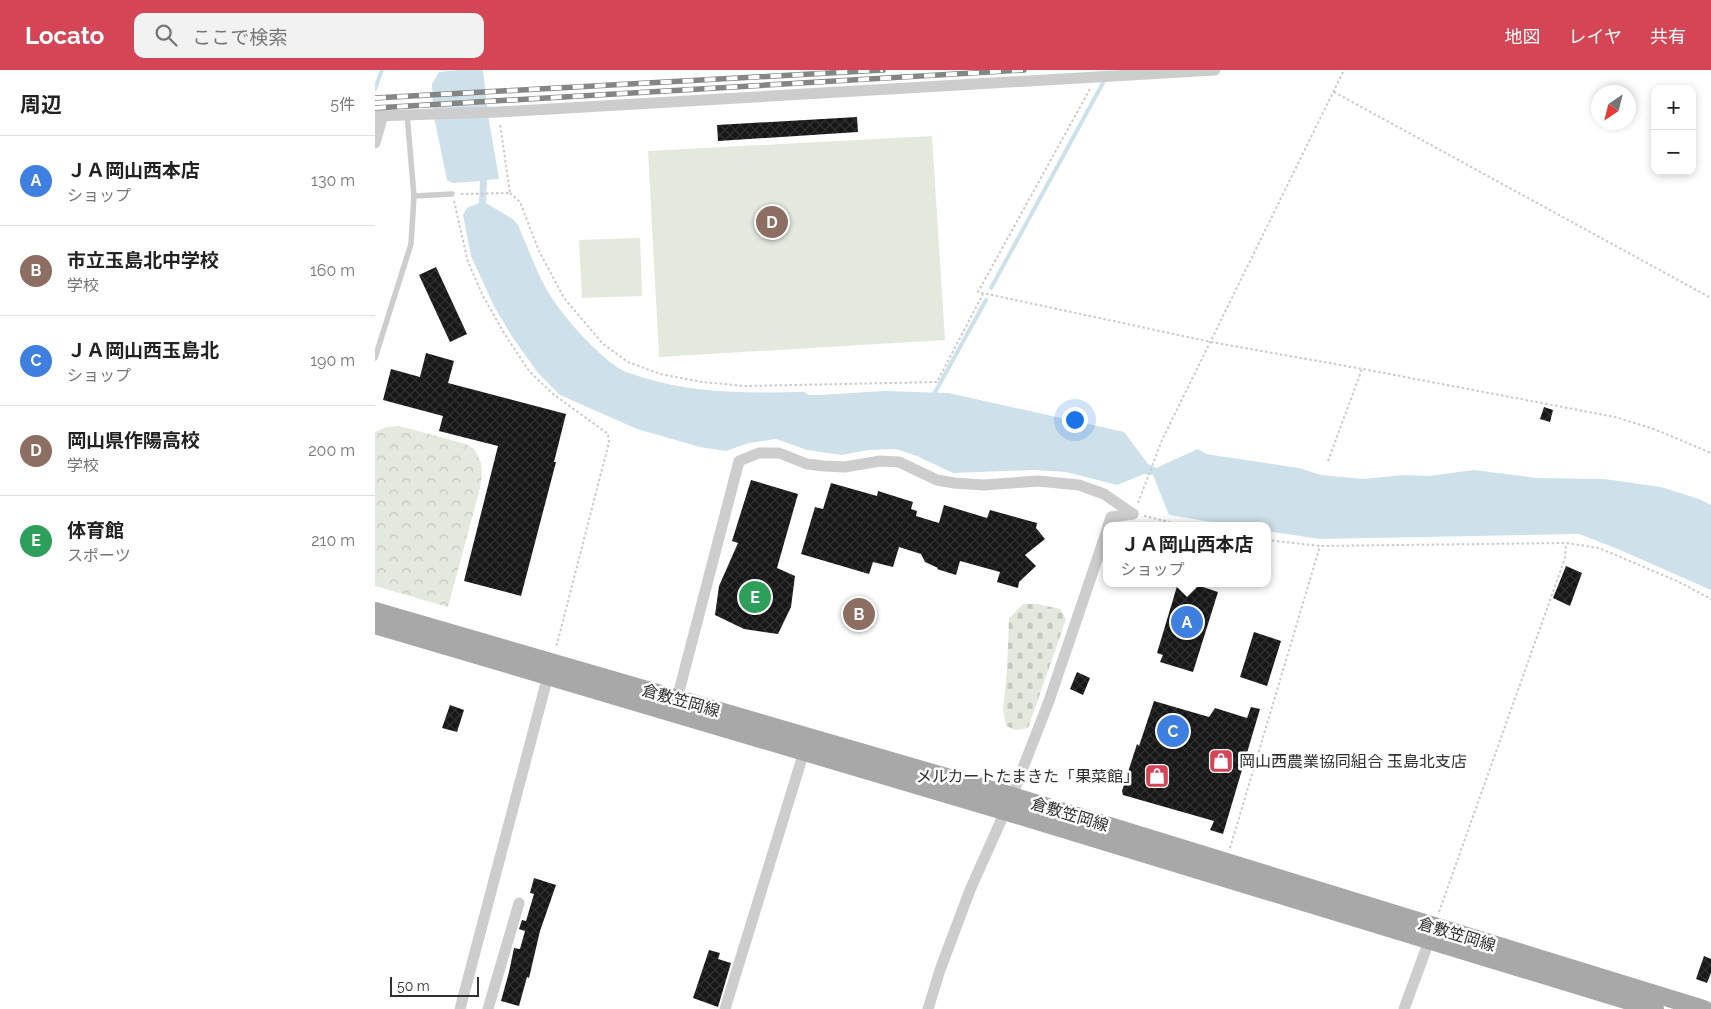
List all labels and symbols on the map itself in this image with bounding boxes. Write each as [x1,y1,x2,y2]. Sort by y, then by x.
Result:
north arrow [1591,85,1636,130]
pin: D [756,203,788,241]
your location [1062,407,1088,433]
pin: E [739,578,771,616]
pin: B [843,595,875,633]
pin: A [1171,603,1203,641]
street label: 倉敷笠岡線 [640,680,722,721]
pin: C [1157,712,1189,750]
shop icon: 岡山西農業協同組合 玉島北支店 [1208,748,1234,774]
place label: 岡山西農業協同組合 玉島北支店 [1239,752,1467,771]
shop icon: メルカートたまきた「果菜館」 [1144,763,1170,789]
place label: メルカートたまきた「果菜館」 [916,767,1139,786]
street label: 倉敷笠岡線 [1029,794,1111,835]
street label: 倉敷笠岡線 [1416,914,1498,955]
scale bar [390,974,479,997]

